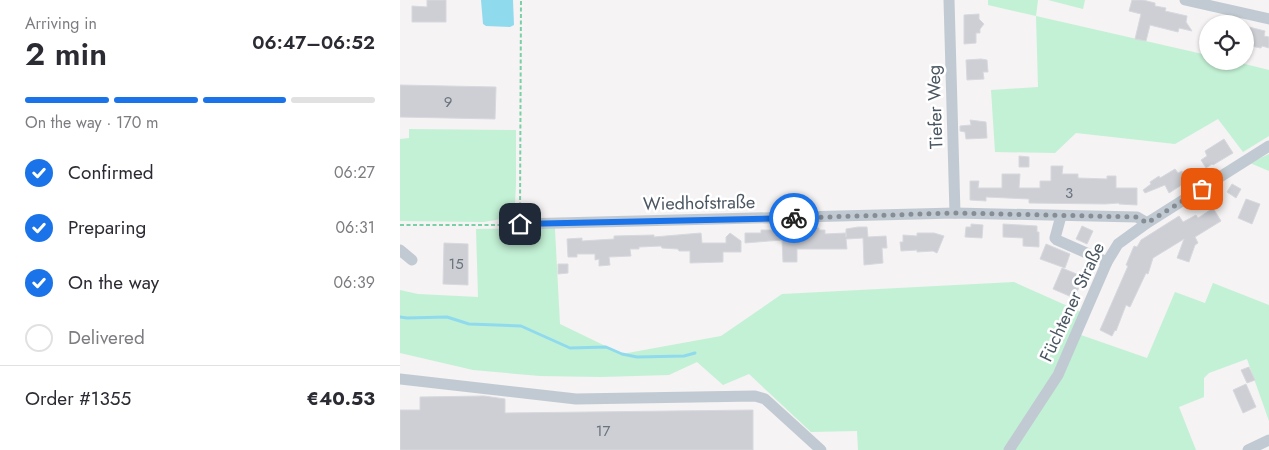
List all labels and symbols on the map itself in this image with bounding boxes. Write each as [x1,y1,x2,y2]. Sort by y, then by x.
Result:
street label: Tiefer Weg [921,64,949,150]
house number: 9 [444,91,452,113]
pin [1181,168,1223,210]
house number: 3 [1065,182,1073,204]
street label: Wiedhofstraße [643,189,755,217]
courier [769,193,819,243]
pin [499,203,541,245]
street label: Füchtener Straße [1033,238,1111,366]
house number: 15 [448,253,464,275]
house number: 17 [596,420,610,442]

